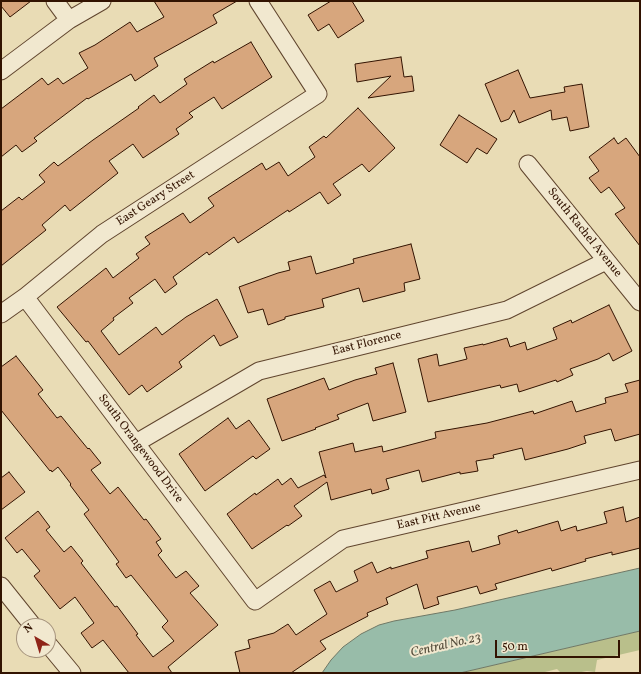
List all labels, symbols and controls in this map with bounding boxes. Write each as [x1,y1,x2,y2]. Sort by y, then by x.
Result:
street label: East Geary Street [114,168,198,230]
street label: South Rachel Avenue [544,185,624,281]
street label: East Florence [331,328,403,360]
street label: South Orangewood Drive [94,392,186,506]
street label: East Pitt Avenue [396,500,482,534]
north arrow [16,618,56,658]
text: N [21,621,37,637]
water label: Central No. 23 [409,630,483,662]
scale bar [497,632,622,658]
text: 50 m [502,639,528,655]

